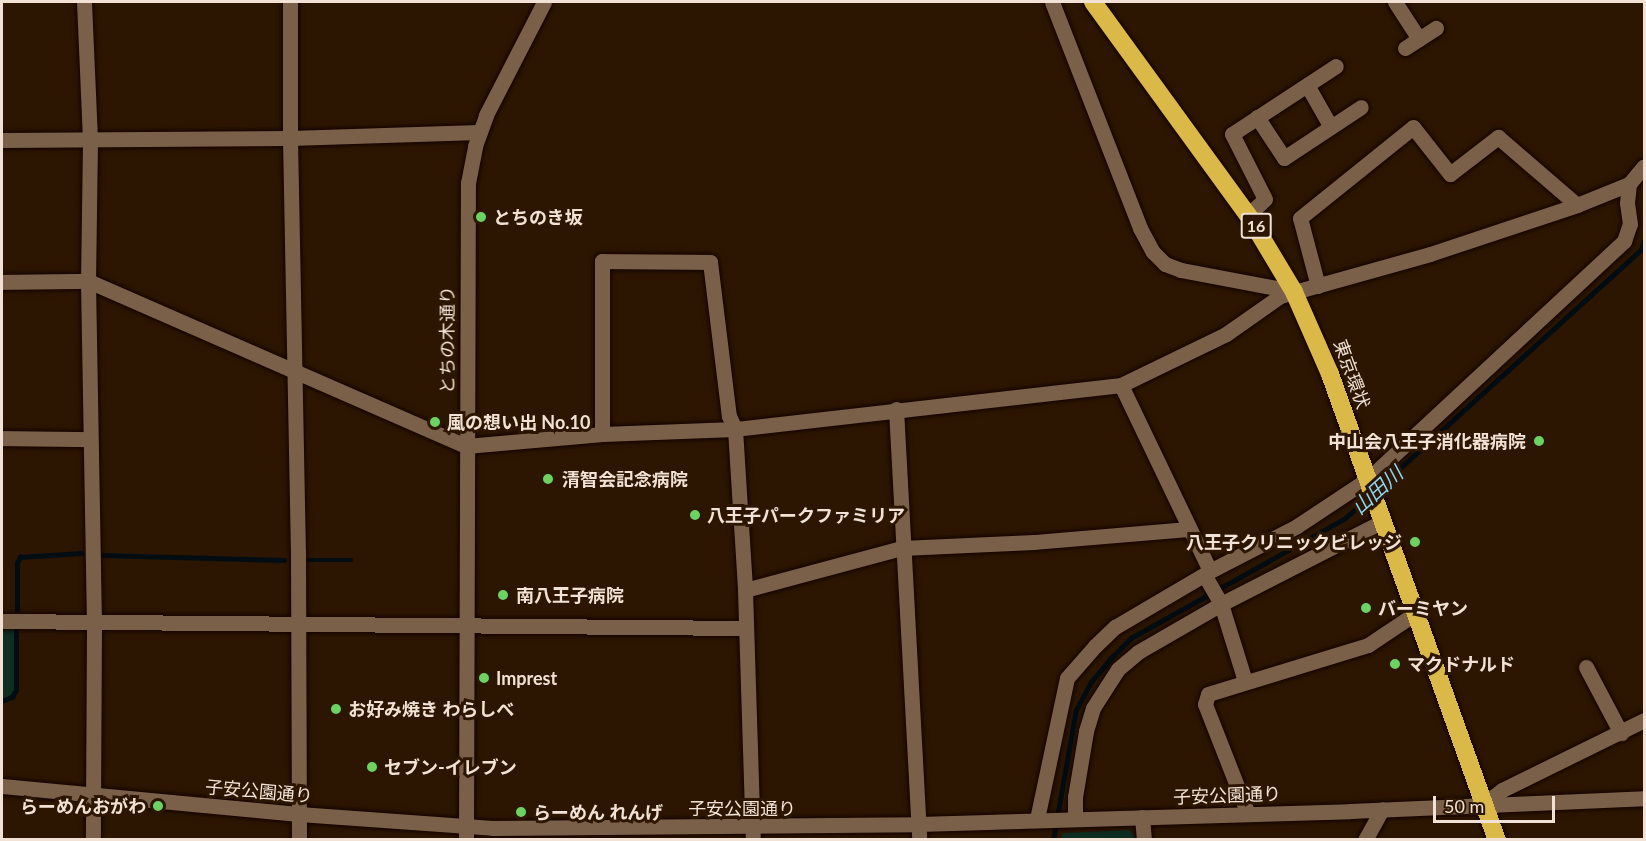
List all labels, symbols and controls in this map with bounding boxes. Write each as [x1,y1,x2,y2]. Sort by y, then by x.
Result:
place label: とちのき坂 [493,206,583,228]
marker: とちのき坂 [474,210,488,224]
road number: 16 [1240,213,1272,239]
street label: とちの木通り [436,286,458,394]
street label: 東京環状 [1330,336,1374,412]
place label: 風の想い出 No.10 [447,411,590,433]
marker: 風の想い出 No.10 [428,415,442,429]
place label: 中山会八王子消化器病院 [1328,430,1526,452]
marker: 中山会八王子消化器病院 [1530,432,1548,450]
water label: 山田川 [1347,461,1407,519]
place label: 清智会記念病院 [562,468,688,490]
marker: 清智会記念病院 [539,470,557,488]
place label: 八王子パークファミリア [707,504,905,526]
marker: 八王子パークファミリア [688,508,702,522]
place label: 八王子クリニックビレッジ [1186,531,1402,553]
marker: 八王子クリニックビレッジ [1406,533,1424,551]
place label: 南八王子病院 [516,584,624,606]
marker: 南八王子病院 [494,586,512,604]
place label: バーミヤン [1378,597,1468,619]
marker: バーミヤン [1359,601,1373,615]
place label: マクドナルド [1407,653,1515,675]
marker: マクドナルド [1388,657,1402,671]
place label: Imprest [496,667,557,689]
marker: Imprest [477,671,491,685]
place label: お好み焼き わらしべ [348,698,514,720]
marker: お好み焼き わらしべ [329,702,343,716]
place label: セブン-イレブン [384,756,517,778]
marker: セブン-イレブン [365,760,379,774]
street label: 子安公園通り [204,776,314,806]
street label: 子安公園通り [1173,782,1281,808]
scale bar [1436,784,1558,822]
place label: らーめんおがわ [20,795,146,817]
text: 50 m [1444,795,1484,817]
street label: 子安公園通り [688,797,796,819]
marker: らーめんおがわ [151,799,165,813]
place label: らーめん れんげ [533,801,663,823]
marker: らーめん れんげ [514,805,528,819]

